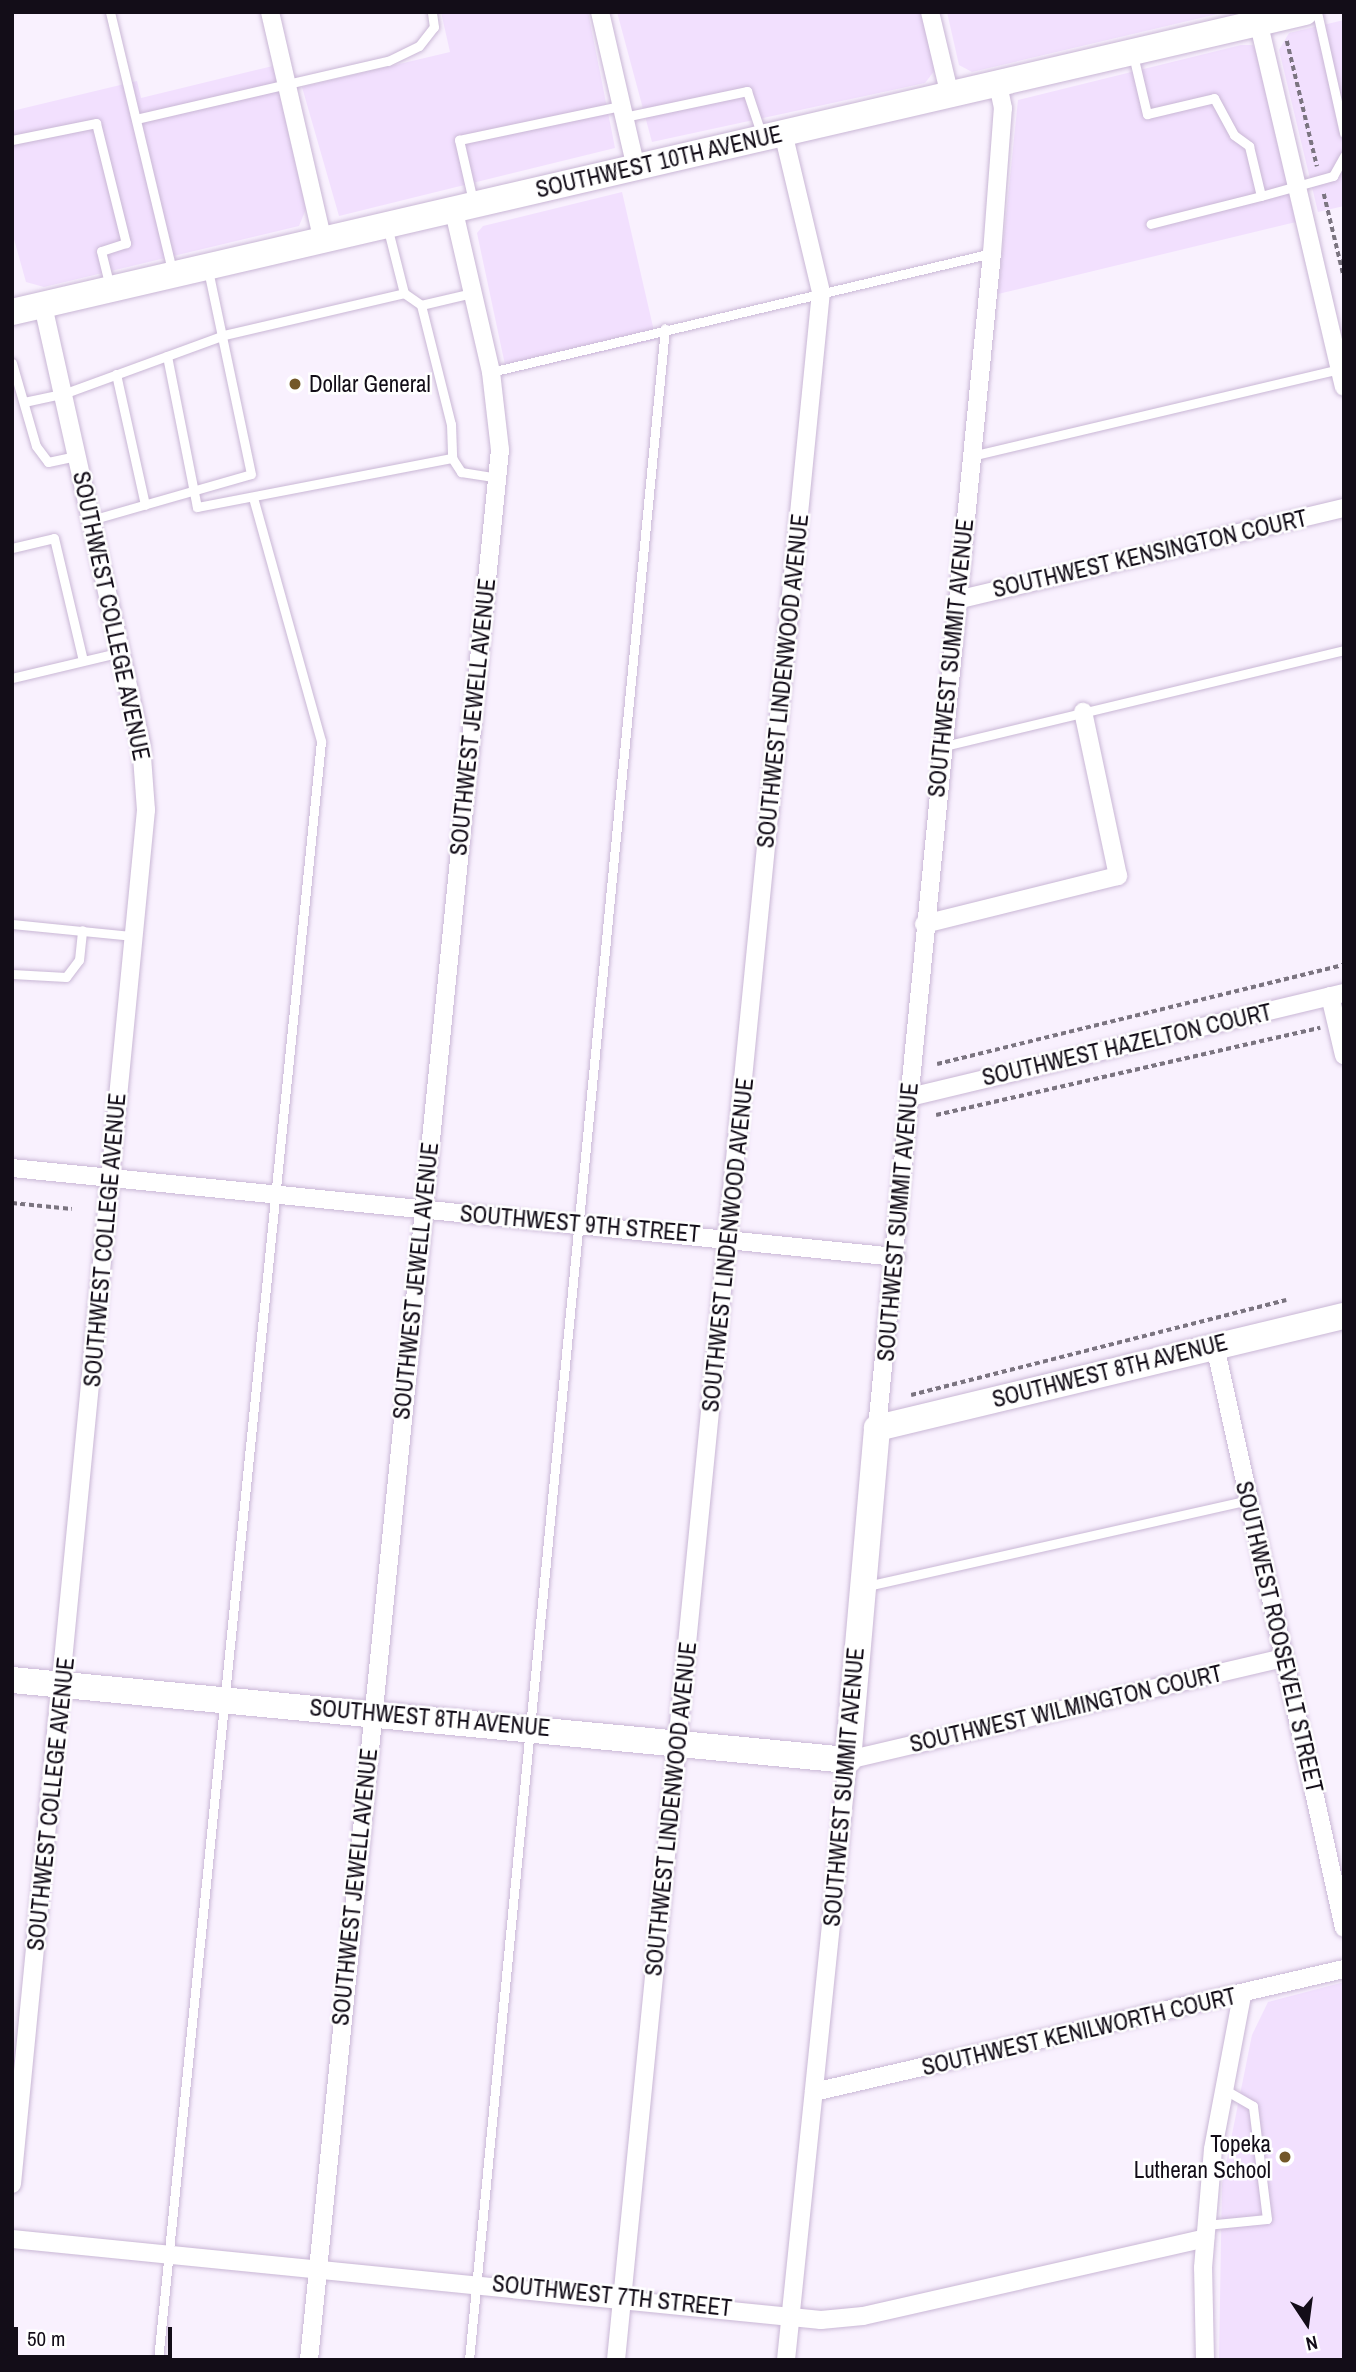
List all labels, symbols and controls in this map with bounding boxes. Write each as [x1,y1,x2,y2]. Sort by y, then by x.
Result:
street label: SOUTHWEST 10TH AVENUE [533,120,785,204]
place label: Dollar General [309,370,431,398]
marker: Dollar General [287,376,303,392]
street label: SOUTHWEST COLLEGE AVENUE [67,468,155,764]
street label: SOUTHWEST KENSINGTON COURT [990,504,1310,604]
street label: SOUTHWEST LINDENWOOD AVENUE [752,512,814,850]
street label: SOUTHWEST SUMMIT AVENUE [923,517,979,799]
street label: SOUTHWEST JEWELL AVENUE [445,576,501,858]
street label: SOUTHWEST HAZELTON COURT [979,998,1275,1092]
street label: SOUTHWEST LINDENWOOD AVENUE [697,1076,759,1414]
street label: SOUTHWEST SUMMIT AVENUE [872,1081,924,1363]
street label: SOUTHWEST COLLEGE AVENUE [78,1091,132,1389]
street label: SOUTHWEST JEWELL AVENUE [388,1140,444,1422]
street label: SOUTHWEST 9TH STREET [459,1200,701,1248]
street label: SOUTHWEST 8TH AVENUE [989,1328,1231,1414]
street label: SOUTHWEST ROOSEVELT STREET [1230,1478,1328,1796]
street label: SOUTHWEST LINDENWOOD AVENUE [640,1640,702,1978]
street label: SOUTHWEST SUMMIT AVENUE [818,1646,870,1928]
street label: SOUTHWEST COLLEGE AVENUE [22,1655,80,1953]
street label: SOUTHWEST WILMINGTON COURT [907,1660,1225,1758]
street label: SOUTHWEST 8TH AVENUE [308,1694,552,1742]
street label: SOUTHWEST JEWELL AVENUE [327,1746,383,2028]
street label: SOUTHWEST KENILWORTH COURT [919,1982,1239,2082]
place label: Topeka Lutheran School [1134,2130,1271,2184]
marker: Topeka Lutheran School [1277,2149,1293,2165]
street label: SOUTHWEST 7TH STREET [491,2270,733,2322]
north arrow [1272,2288,1342,2358]
scale bar [18,2312,175,2356]
text: 50 m [27,2324,65,2353]
text: N [1303,2330,1320,2357]

